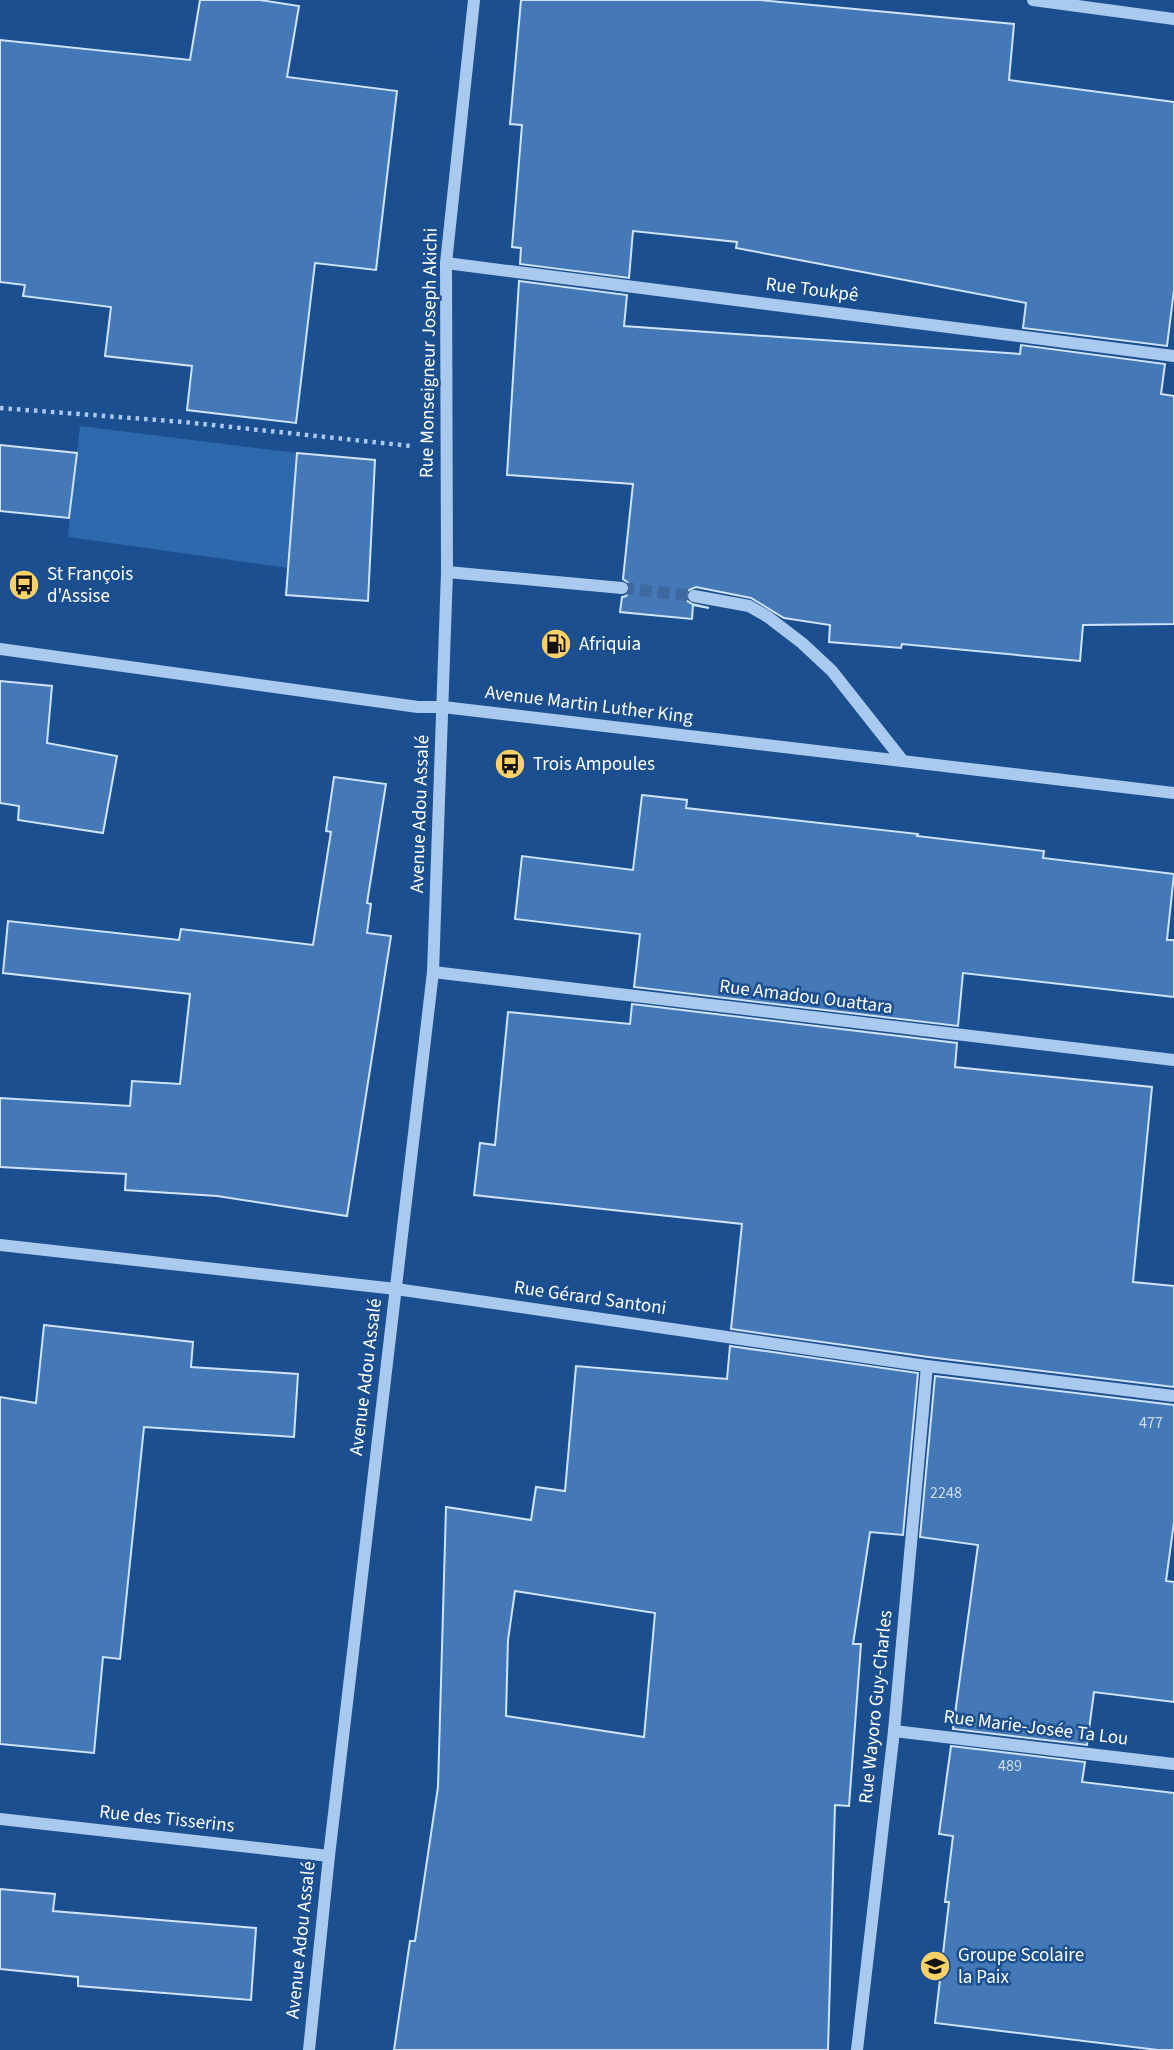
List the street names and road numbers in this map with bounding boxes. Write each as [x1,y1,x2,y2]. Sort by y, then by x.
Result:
street label: Rue Monseigneur Joseph Akichi [413,228,445,478]
street label: Rue Toukpê [764,271,860,309]
street label: Avenue Martin Luther King [484,679,695,731]
street label: Avenue Adou Assalé [404,734,436,894]
street label: Rue Amadou Ouattara [718,973,894,1021]
street label: Rue Gérard Santoni [512,1274,668,1322]
street label: Avenue Adou Assalé [343,1297,389,1457]
street label: Rue Wayoro Guy-Charles [852,1609,900,1805]
street label: Rue Marie-Josée Ta Lou [942,1703,1130,1753]
street label: Rue des Tisserins [98,1798,236,1840]
street label: Avenue Adou Assalé [279,1860,323,2020]

